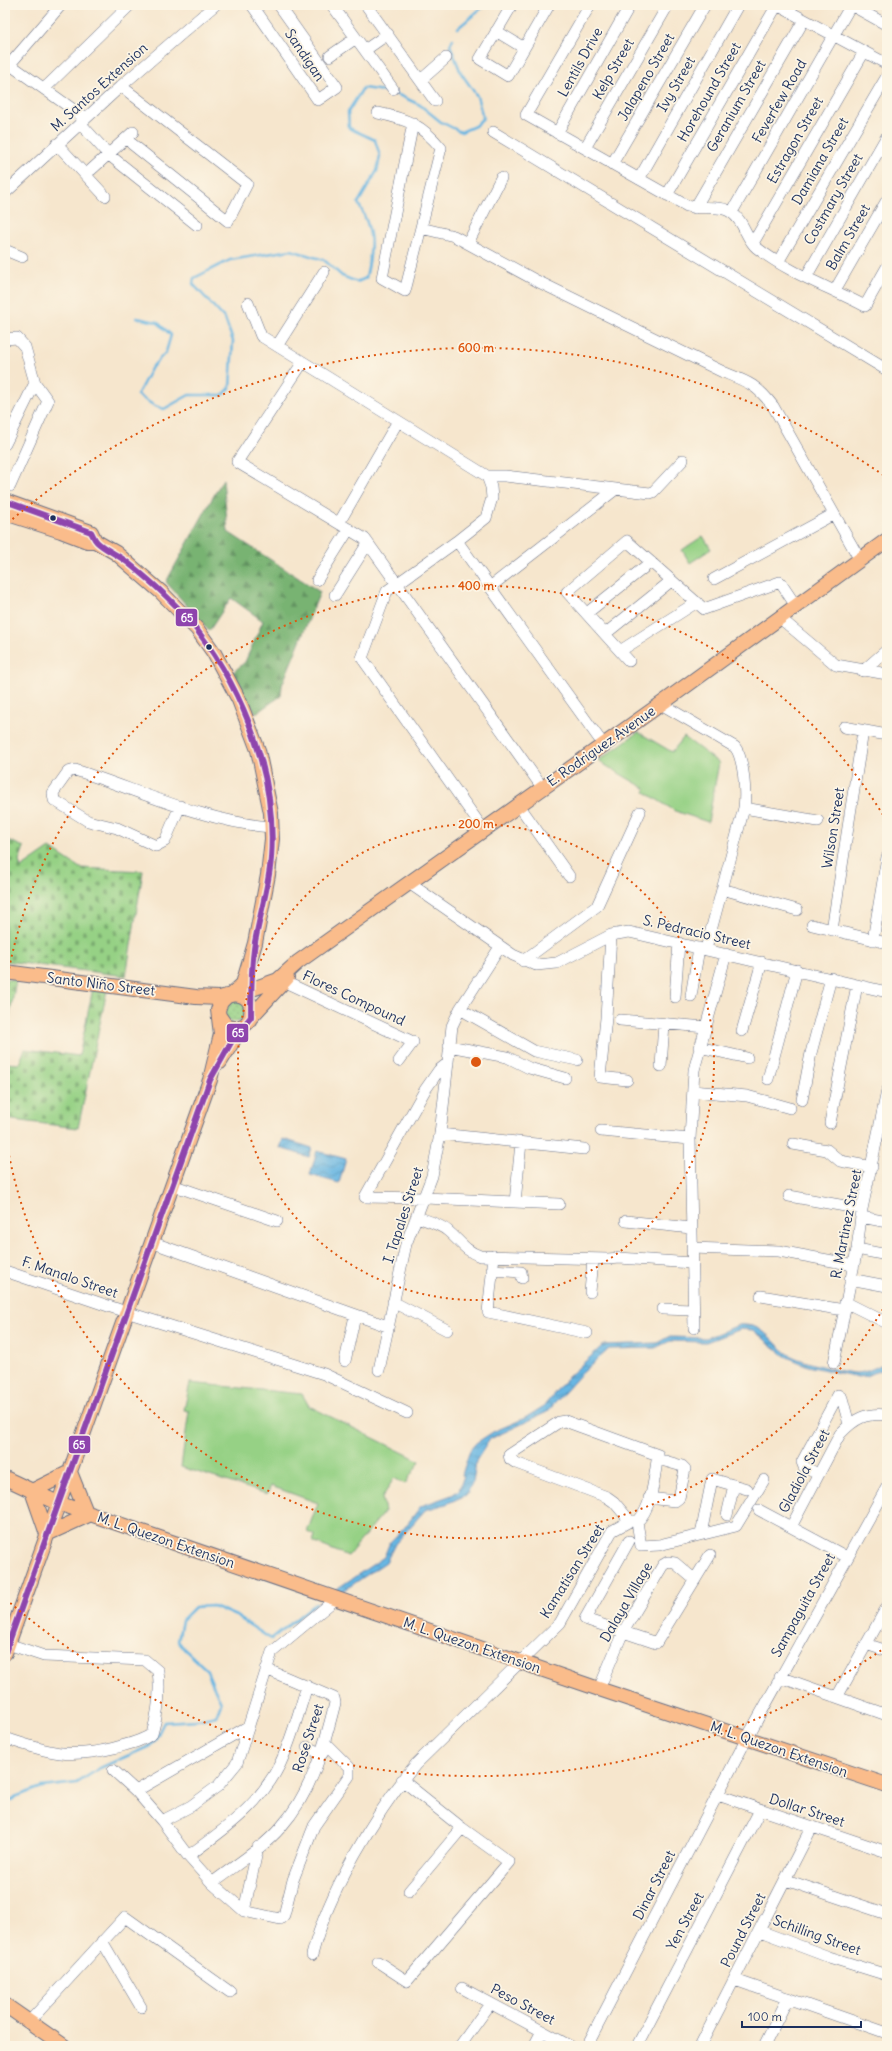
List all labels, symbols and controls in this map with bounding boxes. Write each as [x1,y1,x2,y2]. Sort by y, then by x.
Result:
street label: Lentils Drive [554,24,606,100]
street label: Sandigan [281,25,329,85]
street label: Jalapeno Street [614,30,679,124]
street label: Kelp Street [588,35,638,103]
street label: M. Santos Extension [47,39,151,135]
street label: Horehound Street [673,39,745,145]
street label: Ivy Street [653,53,699,115]
street label: Geranium Street [702,56,770,155]
street label: Feverfew Road [748,56,810,146]
street label: Estragon Street [763,93,827,187]
street label: Damiana Street [788,114,852,208]
street label: Costmary Street [800,150,867,248]
street label: Balm Street [822,201,874,273]
text: 600 m [458,340,495,355]
unlabelled marker [48,513,58,523]
text: 400 m [458,578,495,593]
line badge: 65 [175,608,198,627]
text: 65 [181,611,193,625]
unlabelled marker [204,642,214,652]
street label: E. Rodriguez Avenue [543,702,659,790]
street label: Wilson Street [818,786,848,870]
text: 200 m [458,816,494,831]
street label: S. Pedracio Street [641,911,753,953]
street label: Flores Compound [300,966,408,1030]
street label: Santo Niño Street [46,968,157,1000]
line badge: 65 [226,1023,249,1043]
text: 65 [232,1026,244,1040]
centre of rings [469,1055,483,1069]
street label: I. Tapales Street [379,1164,427,1266]
street label: R. Martinez Street [827,1168,865,1280]
street label: F. Manalo Street [20,1252,120,1302]
street label: Gladiola Street [774,1426,834,1516]
line badge: 65 [68,1435,91,1454]
text: 65 [73,1438,85,1452]
street label: M. L. Quezon Extension [95,1508,237,1572]
street label: Kamatisan Street [536,1520,608,1621]
street label: Sampaguita Street [767,1549,839,1660]
street label: Dalaya Village [596,1559,656,1645]
street label: M. L. Quezon Extension [401,1613,543,1677]
street label: Rose Street [288,1701,328,1775]
street label: M. L. Quezon Extension [708,1717,850,1781]
street label: Dollar Street [767,1789,847,1831]
street label: Dinar Street [629,1847,679,1923]
street label: Yen Street [662,1889,708,1953]
street label: Pound Street [717,1889,770,1970]
street label: Schilling Street [771,1911,864,1959]
street label: Peso Street [488,1980,559,2029]
scale bar [742,2003,861,2029]
text: 100 m [748,2009,782,2024]

